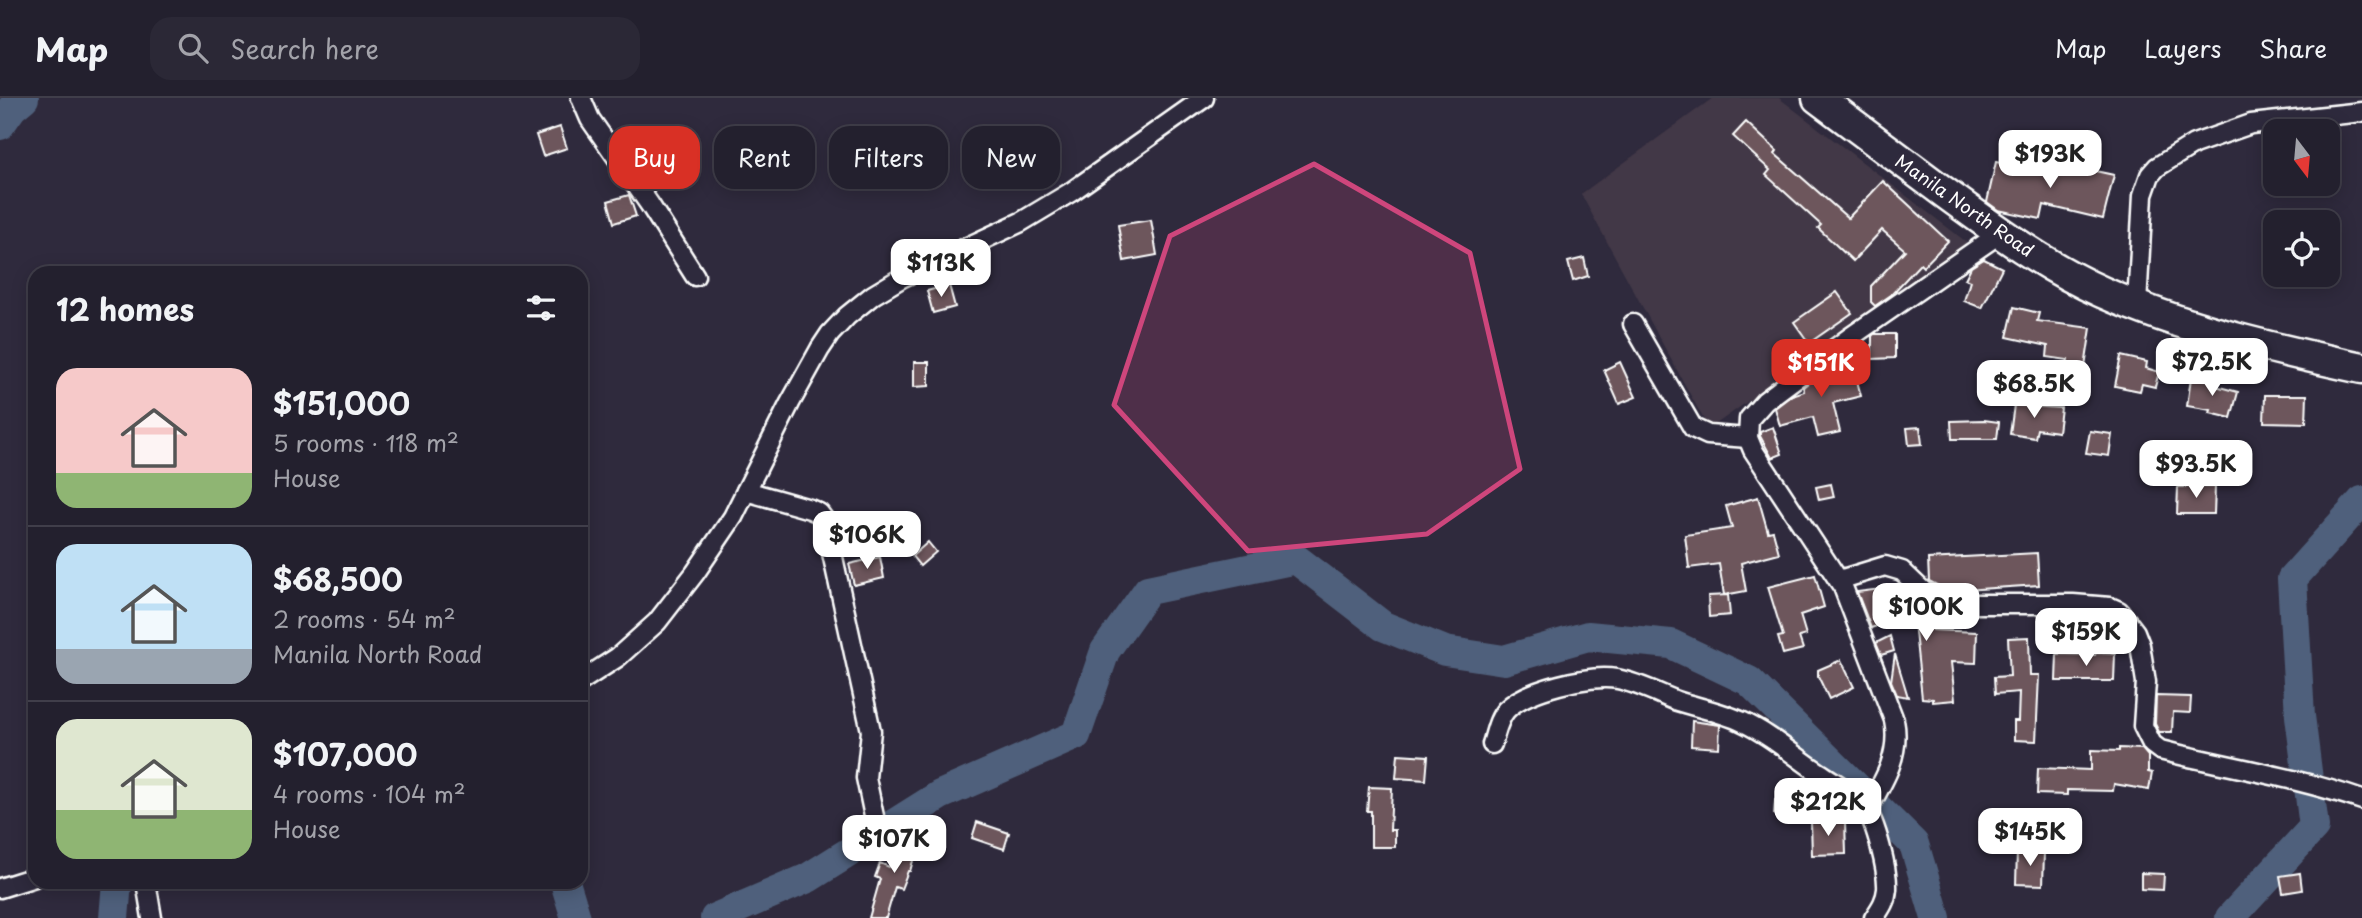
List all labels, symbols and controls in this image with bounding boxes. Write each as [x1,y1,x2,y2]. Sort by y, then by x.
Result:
search box [150,17,640,80]
text: Map [35,23,108,73]
icon: search [174,29,212,67]
text: Search here [230,29,379,68]
text: Map [2055,30,2106,66]
text: Layers [2144,30,2221,66]
text: Share [2259,30,2327,66]
north arrow [2263,119,2340,196]
map controls [2263,119,2340,287]
chip: Buy [609,126,700,189]
chip: Rent [714,126,815,189]
chip: Filters [829,126,948,189]
chip: New [962,126,1060,189]
pin: $193K [2001,130,2099,190]
text: $193K [2015,135,2085,170]
street label: Manila North Road [1890,147,2040,263]
button: locate [2263,210,2340,287]
pin: $113K [892,240,990,299]
text: $113K [907,244,975,279]
text: 12 homes [56,286,194,331]
icon: filters [522,289,560,327]
pin: $72.5K [2155,338,2269,398]
pin: $151K [1772,340,1870,399]
text: $72.5K [2172,343,2252,378]
text: $151K [1787,344,1855,379]
pin: $68.5K [1977,360,2091,420]
text: $68.5K [1993,365,2075,400]
text: $151,000 [273,380,410,425]
icon: home [112,396,196,480]
text: 5 rooms · 118 m² [273,425,459,460]
pin: $93.5K [2139,440,2253,500]
text: $93.5K [2155,445,2237,480]
text: House [273,460,340,495]
pin: $106K [818,512,916,571]
text: $106K [829,516,905,551]
text: $68,500 [273,556,403,601]
icon: home [112,572,196,656]
pin: $100K [1877,584,1975,643]
text: $100K [1888,588,1964,623]
text: 2 rooms · 54 m² [273,601,456,636]
pin: $159K [2037,608,2135,668]
text: $159K [2051,613,2121,648]
text: Manila North Road [273,636,482,671]
text: $107,000 [273,731,418,776]
icon: home [112,747,196,831]
text: 4 rooms · 104 m² [273,776,466,811]
pin: $212K [1779,778,1877,838]
text: $212K [1790,783,1866,818]
pin: $145K [1981,808,2079,868]
text: House [273,811,340,846]
text: $145K [1994,813,2066,848]
pin: $107K [845,816,943,875]
text: $107K [858,820,930,855]

